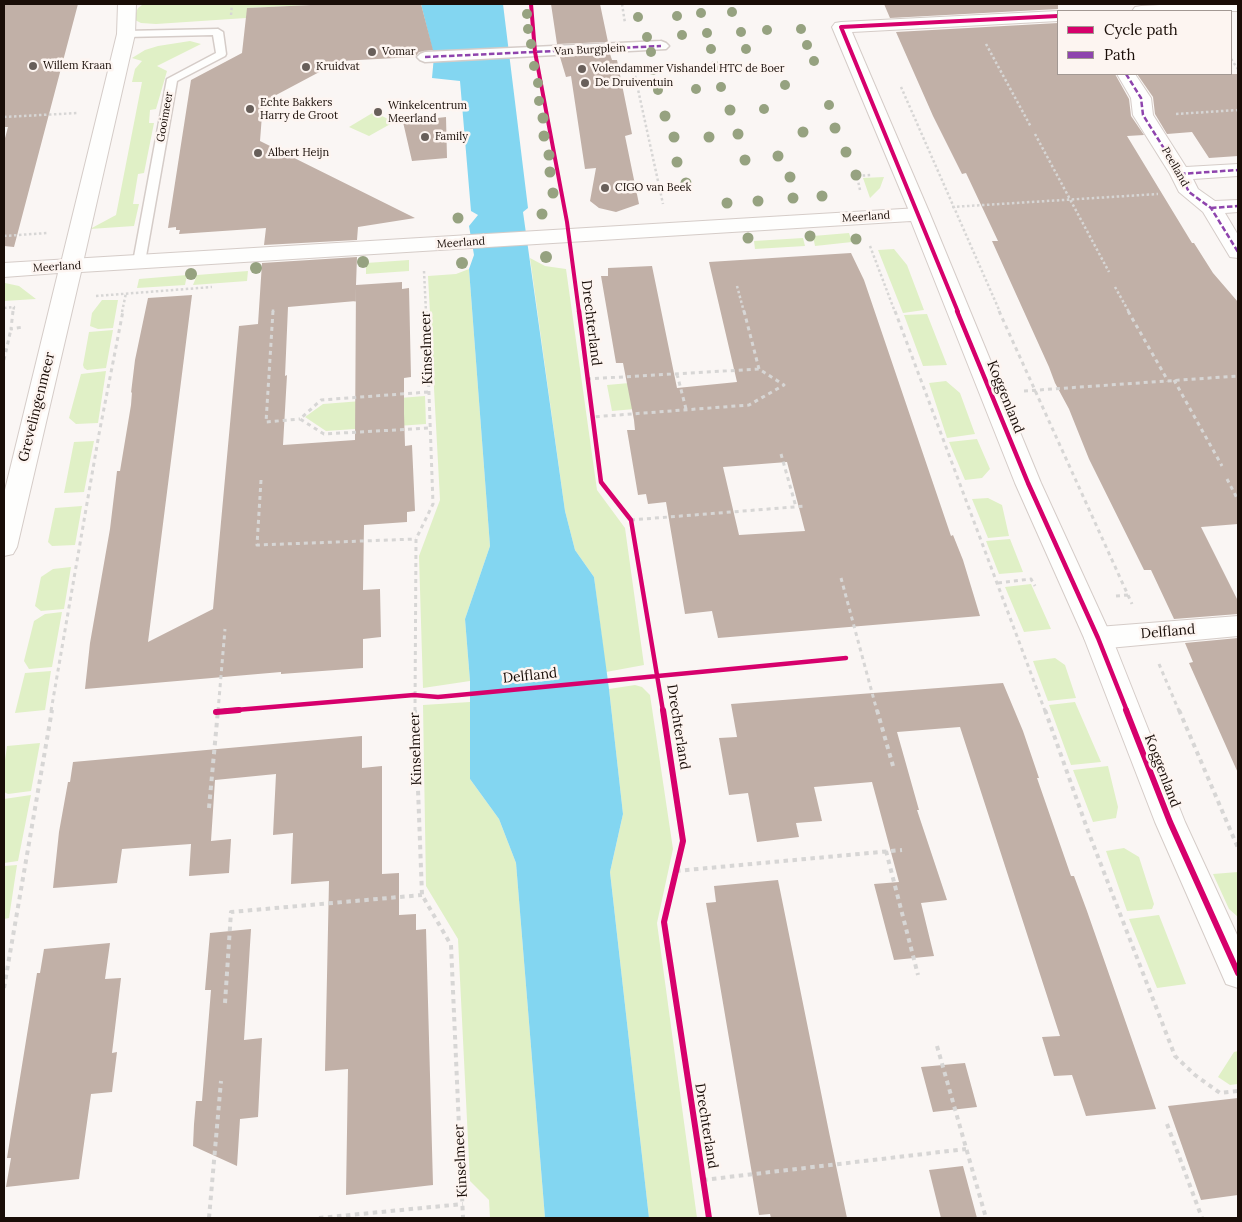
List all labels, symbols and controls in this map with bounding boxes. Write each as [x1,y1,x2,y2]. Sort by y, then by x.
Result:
legend [1057,10,1232,75]
text: Cycle path [1104,20,1178,39]
street label: Van Burgplein [554,42,626,58]
place label: Vomar [382,45,415,59]
text: Path [1104,45,1135,64]
marker: Vomar [366,46,378,58]
place label: Willem Kraan [43,59,112,73]
marker: Willem Kraan [27,60,39,72]
place label: Kruidvat [316,60,360,74]
marker: Kruidvat [300,61,312,73]
place label: Volendammer Vishandel HTC de Boer [592,62,785,76]
marker: Volendammer Vishandel HTC de Boer [576,63,588,75]
place label: De Druiventuin [595,76,673,90]
marker: De Druiventuin [579,77,591,89]
street label: Gooimeer [154,91,176,143]
place label: Echte Bakkers Harry de Groot [260,96,338,122]
place label: Winkelcentrum Meerland [388,99,467,125]
marker: Echte Bakkers Harry de Groot [244,103,256,115]
marker: Winkelcentrum Meerland [372,106,384,118]
place label: Family [435,130,468,144]
marker: Family [419,131,431,143]
street label: Peelland [1158,145,1192,189]
place label: Albert Heijn [268,146,329,160]
marker: Albert Heijn [252,147,264,159]
place label: CIGO van Beek [615,181,691,195]
marker: CIGO van Beek [599,182,611,194]
street label: Meerland [841,209,891,225]
street label: Meerland [436,235,486,251]
street label: Meerland [32,259,82,275]
street label: Drechterland [577,279,605,367]
street label: Kinselmeer [417,311,437,385]
street label: Grevelingenmeer [15,350,59,464]
street label: Koggenland [983,358,1027,436]
street label: Delfland [1140,621,1196,643]
street label: Delfland [502,665,558,687]
street label: Drechterland [663,683,693,771]
street label: Kinselmeer [406,712,426,786]
street label: Koggenland [1140,732,1184,810]
street label: Drechterland [691,1082,721,1170]
street label: Kinselmeer [451,1124,471,1198]

